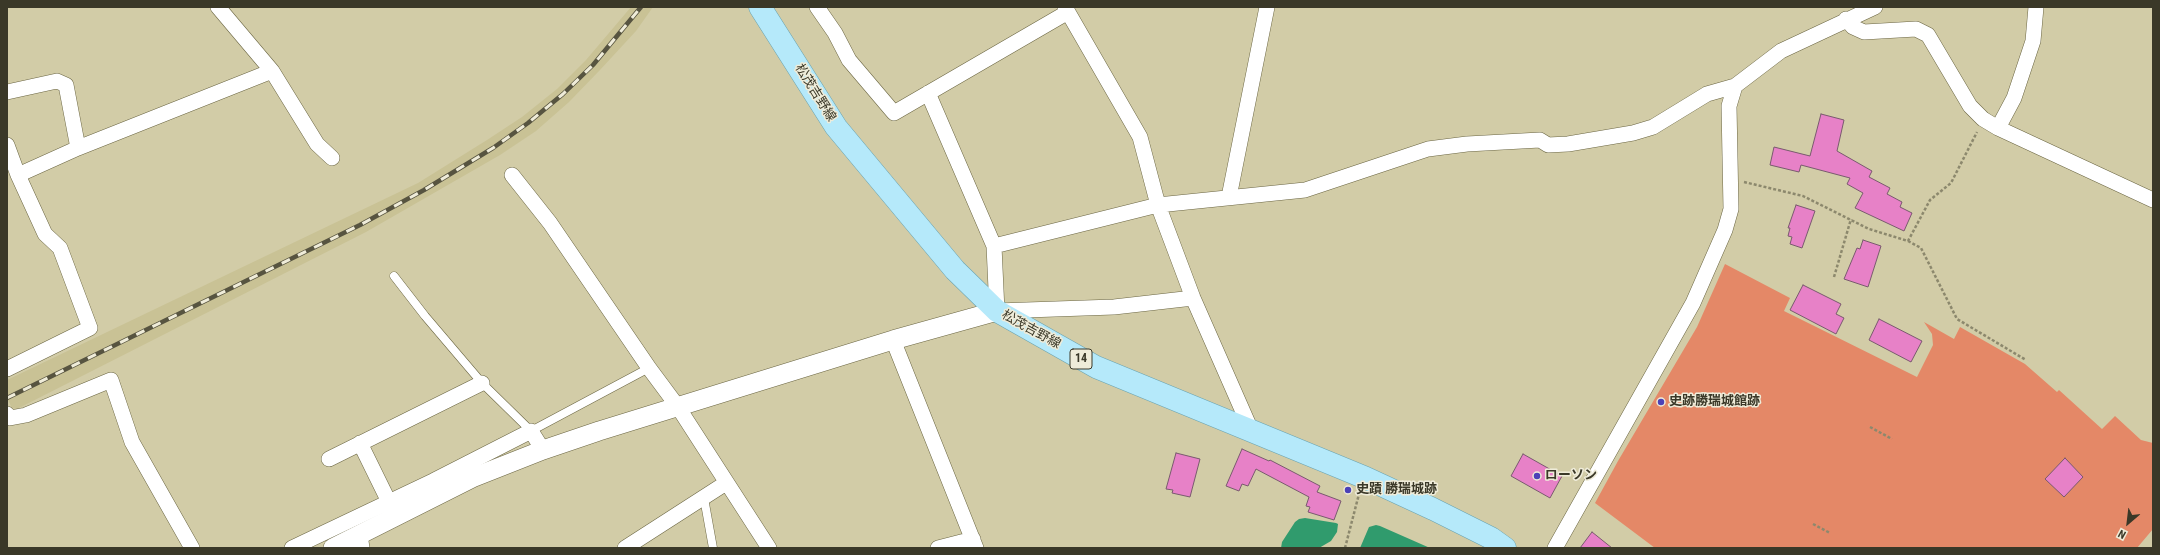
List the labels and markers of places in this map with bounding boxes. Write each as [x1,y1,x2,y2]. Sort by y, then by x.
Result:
place label: 史跡勝瑞城館跡 [1669,394,1760,410]
marker: 史跡勝瑞城館跡 [1656,397,1666,407]
place label: ローソン [1545,468,1597,484]
marker: ローソン [1532,471,1542,481]
place label: 史蹟 勝瑞城跡 [1356,482,1437,498]
marker: 史蹟 勝瑞城跡 [1343,485,1353,495]

